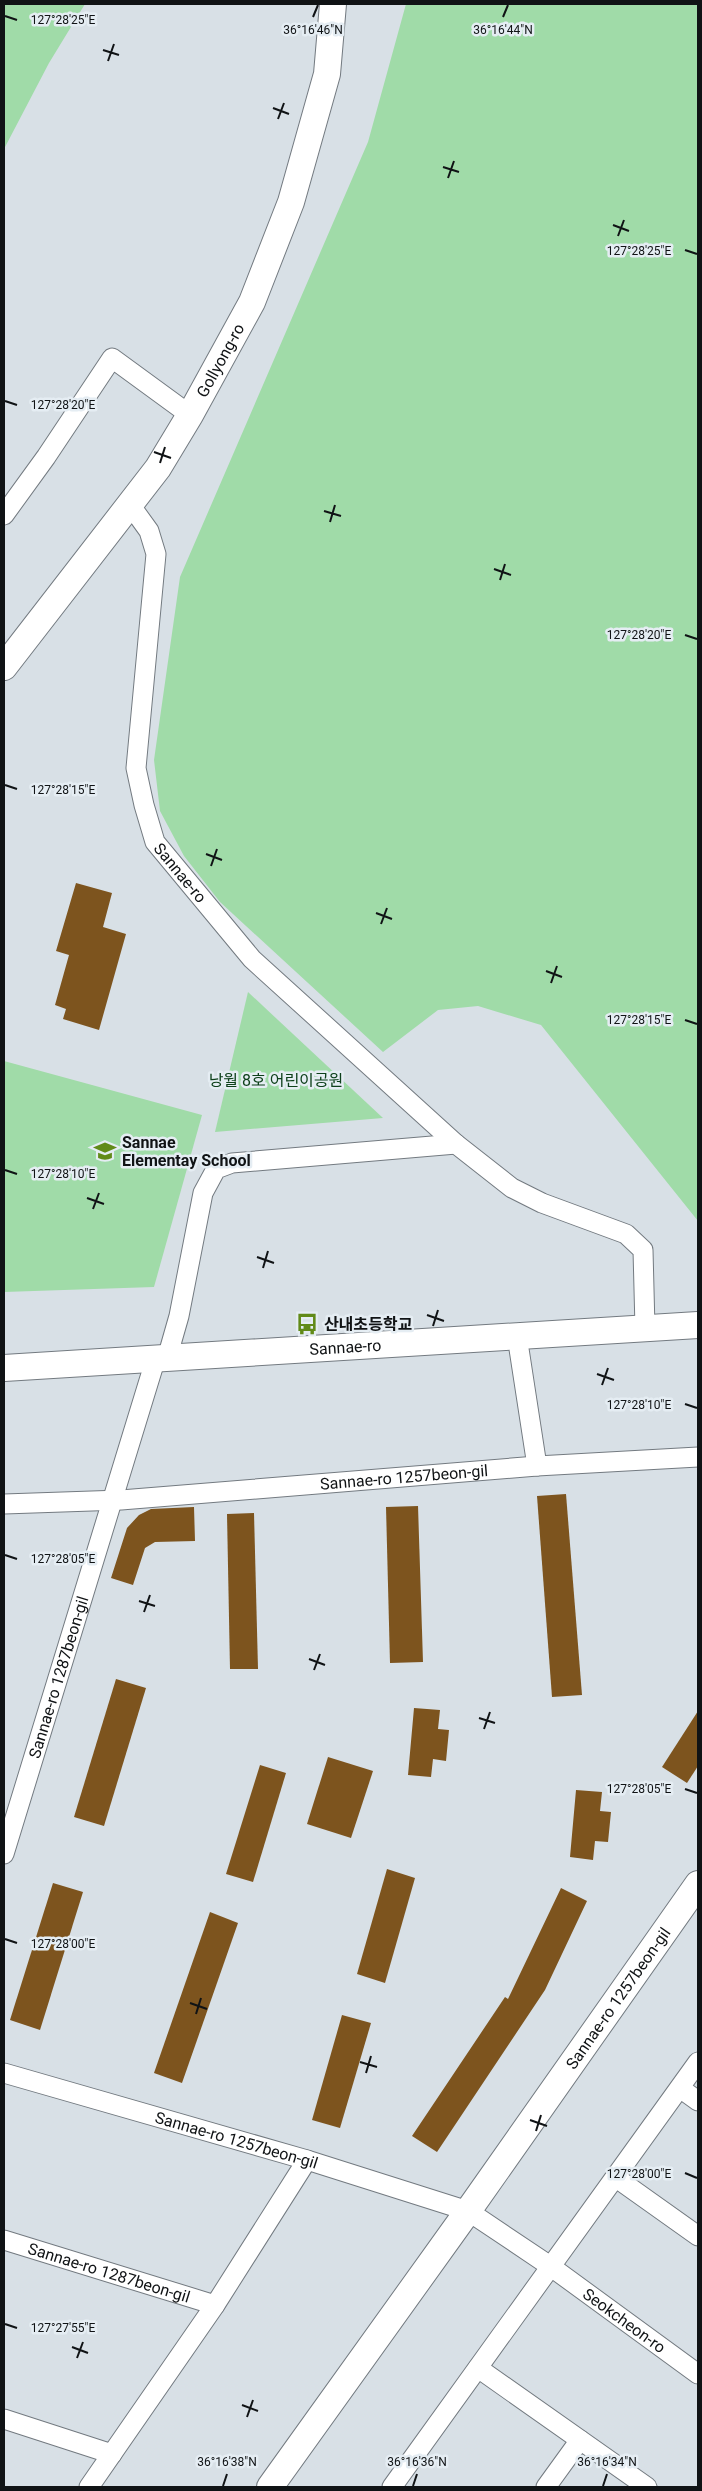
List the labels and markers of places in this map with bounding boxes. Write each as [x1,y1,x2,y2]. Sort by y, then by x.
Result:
place label: Sannae Elementay School [122,1133,251,1170]
school or university icon: Sannae Elementay School [92,1138,118,1164]
bus stop icon: 산내초등학교 [294,1311,320,1337]
place label: 산내초등학교 [324,1315,413,1334]

